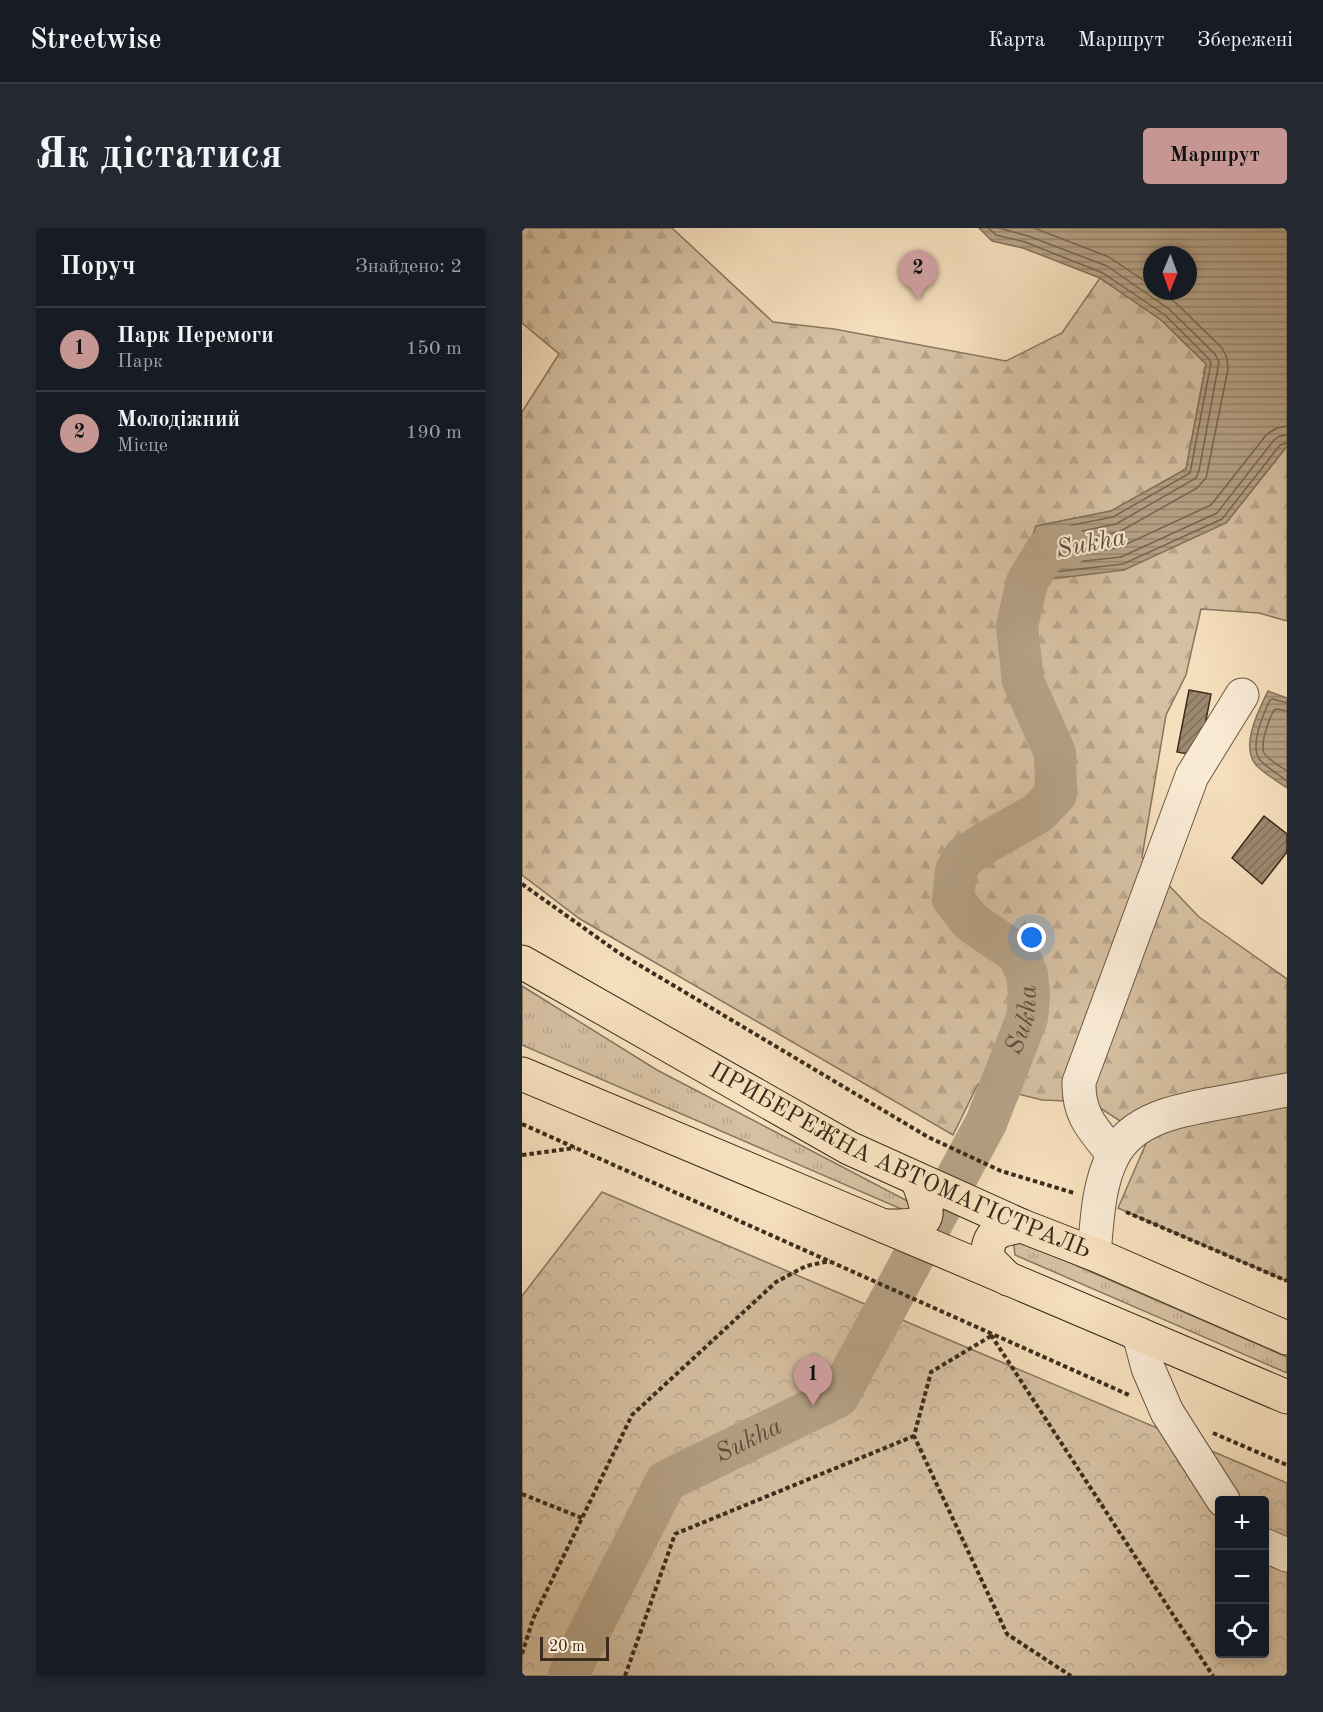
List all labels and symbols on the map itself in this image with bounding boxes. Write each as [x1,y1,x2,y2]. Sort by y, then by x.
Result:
north arrow [1143,246,1197,300]
pin: 2 [898,250,938,300]
water label: Sukha [1054,524,1128,564]
your location [1017,923,1046,952]
water label: Sukha [1001,984,1042,1058]
street label: ПРИБЕРЕЖНА АВТОМАГІСТРАЛЬ [705,1059,1094,1264]
pin: 1 [794,1356,832,1406]
water label: Sukha [711,1413,786,1468]
scale bar [540,1634,609,1662]

